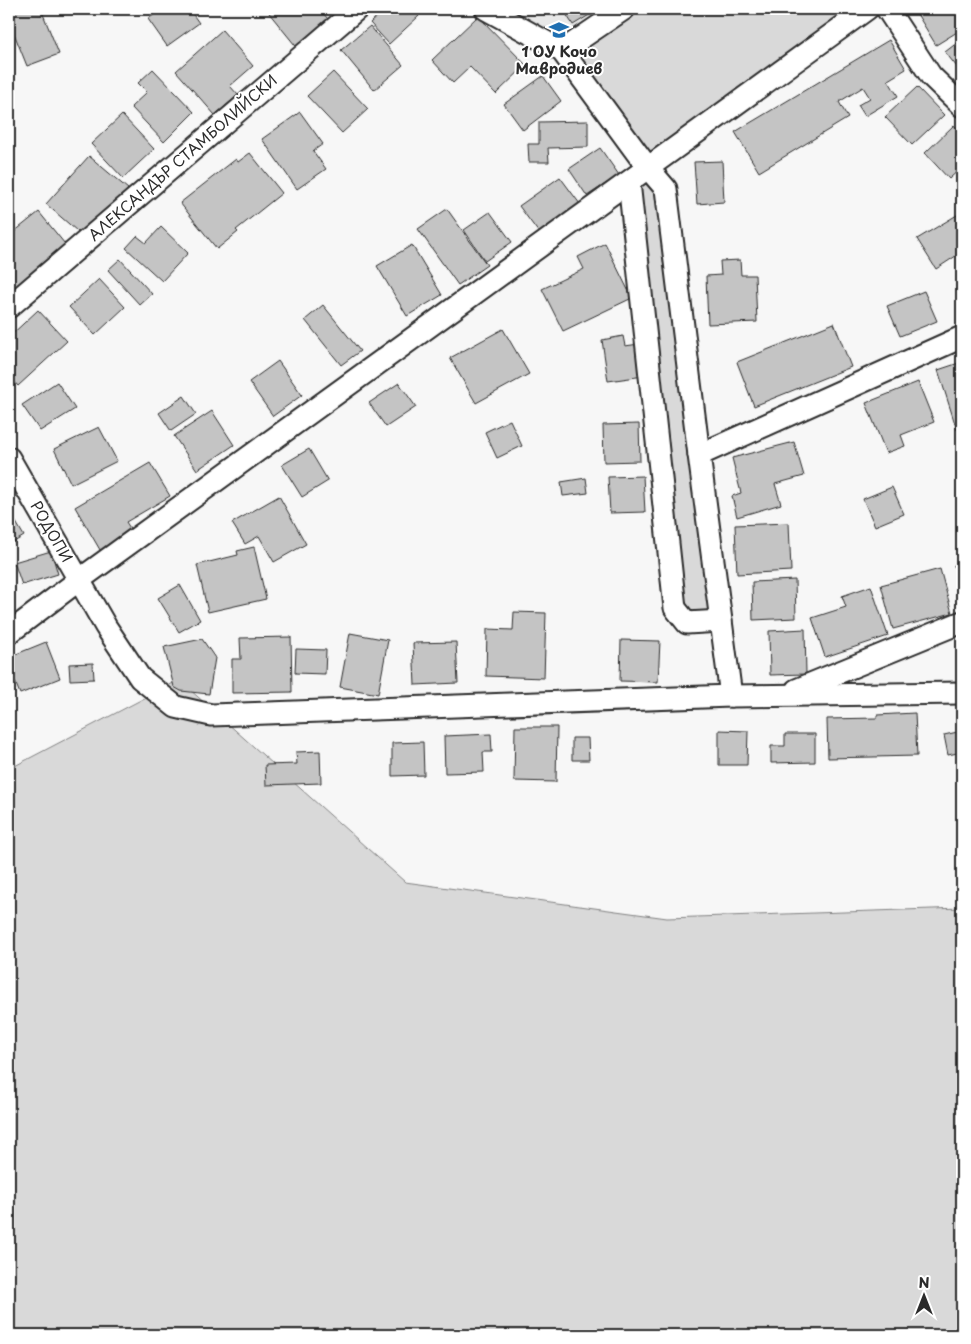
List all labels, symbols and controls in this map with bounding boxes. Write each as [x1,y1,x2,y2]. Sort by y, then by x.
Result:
school or university icon: 1 ОУ Кочо Мавродиев [548,19,570,41]
place label: 1 ОУ Кочо Мавродиев [516,39,603,79]
street label: АЛЕКСАНДЪР СТАМБОЛИЙСКИ [83,68,282,245]
street label: РОДОПИ [25,496,79,566]
north arrow [898,1272,948,1322]
text: N [918,1272,930,1293]

